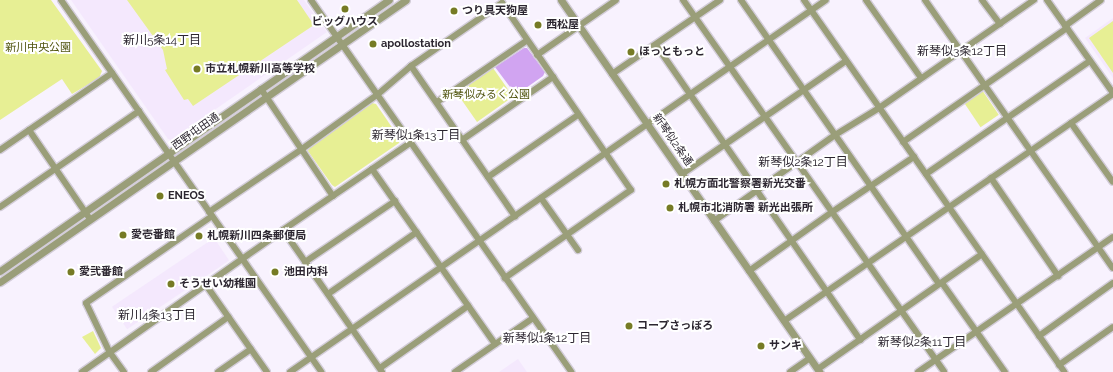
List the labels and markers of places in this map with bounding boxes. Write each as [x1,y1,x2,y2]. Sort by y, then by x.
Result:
marker: ビッグハウス [340,4,350,14]
place label: つり具天狗屋 [462,4,528,18]
marker: つり具天狗屋 [449,6,459,16]
place label: ビッグハウス [312,15,378,29]
place label: 西松屋 [546,18,579,32]
marker: 西松屋 [533,20,543,30]
place label: apollostation [381,37,451,51]
marker: apollostation [368,39,378,49]
place label: ほっともっと [639,45,705,59]
marker: ほっともっと [626,47,636,57]
place label: 市立札幌新川高等学校 [205,62,315,76]
marker: 市立札幌新川高等学校 [192,64,202,74]
place label: 札幌方面北警察署新光交番 [674,177,806,191]
marker: 札幌方面北警察署新光交番 [661,179,671,189]
place label: ENEOS [168,189,205,203]
marker: ENEOS [155,191,165,201]
place label: 札幌市北消防署 新光出張所 [678,201,813,215]
marker: 札幌市北消防署 新光出張所 [665,203,675,213]
place label: 愛壱番館 [131,228,175,242]
place label: 札幌新川四条郵便局 [207,229,306,243]
marker: 愛壱番館 [118,230,128,240]
marker: 札幌新川四条郵便局 [194,231,204,241]
place label: 愛弐番館 [79,265,123,279]
place label: 池田内科 [284,265,328,279]
marker: 池田内科 [269,266,281,278]
marker: 愛弐番館 [66,267,76,277]
place label: そうせい幼稚園 [179,277,256,291]
marker: そうせい幼稚園 [166,279,176,289]
place label: コープさっぽろ [637,319,714,333]
marker: コープさっぽろ [624,321,634,331]
place label: サンキ [769,339,802,353]
marker: サンキ [756,341,766,351]

